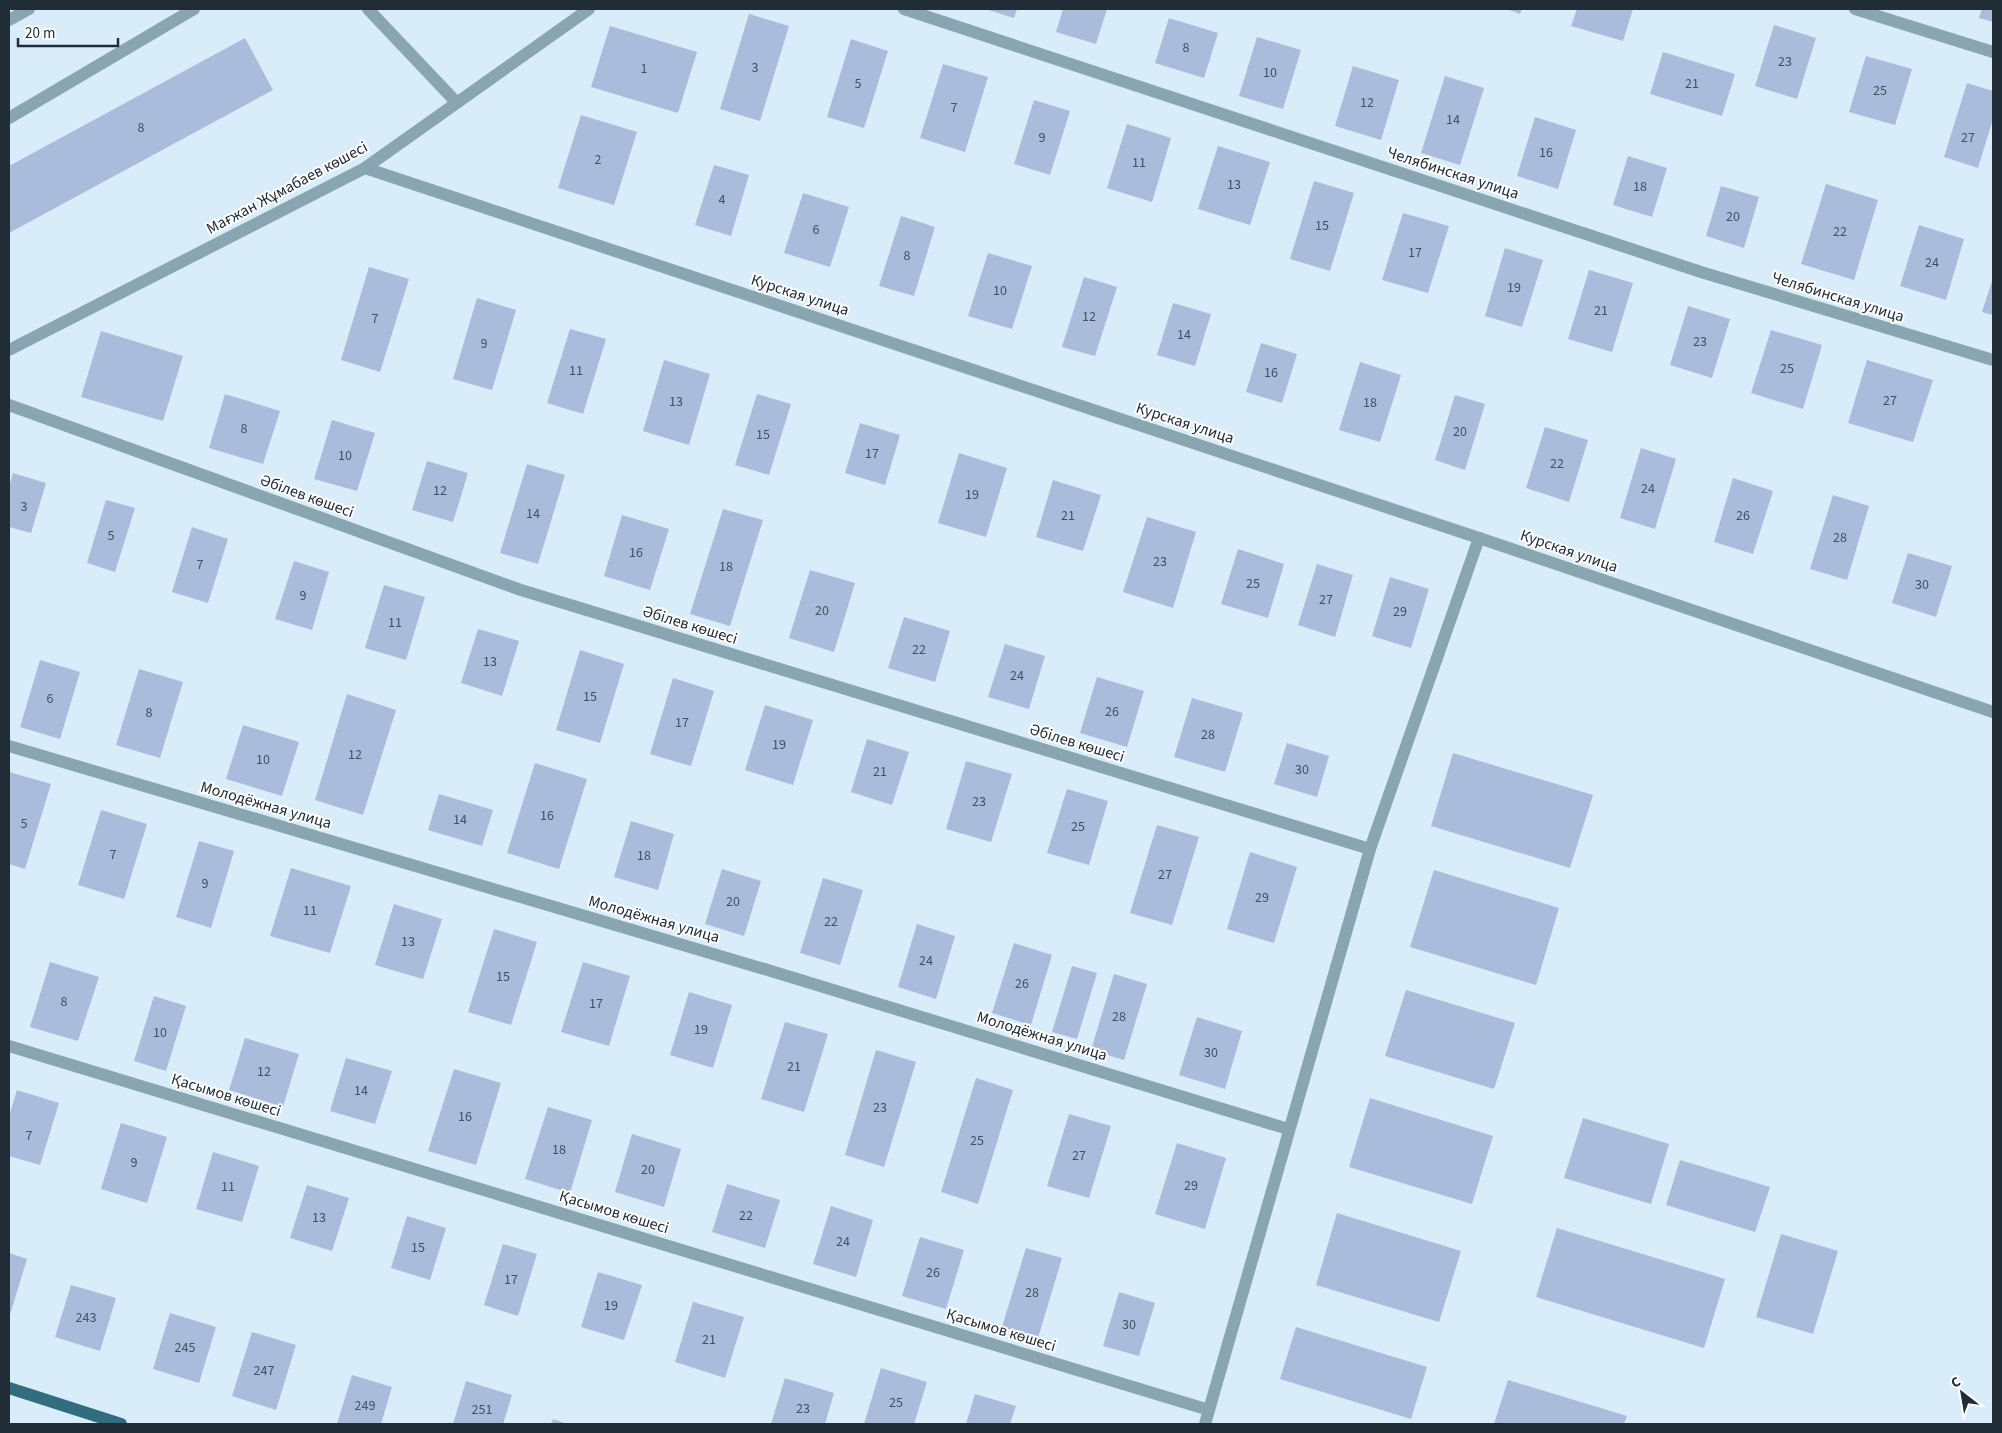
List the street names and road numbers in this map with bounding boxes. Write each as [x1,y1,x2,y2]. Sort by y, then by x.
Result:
street label: Мағжан Жұмабаев көшесі [203,136,371,240]
street label: Челябинская улица [1384,141,1522,205]
street label: Челябинская улица [1769,266,1907,328]
street label: Курская улица [748,269,852,321]
street label: Курская улица [1133,397,1237,449]
street label: Әбілев көшесі [257,469,357,523]
street label: Курская улица [1517,524,1621,578]
street label: Әбілев көшесі [640,600,740,650]
street label: Әбілев көшесі [1027,718,1127,768]
street label: Молодёжная улица [198,776,334,834]
street label: Молодёжная улица [586,890,722,948]
street label: Молодёжная улица [974,1006,1110,1066]
street label: Қасымов көшесі [168,1068,284,1122]
street label: Қасымов көшесі [556,1185,672,1239]
street label: Қасымов көшесі [943,1303,1059,1357]

